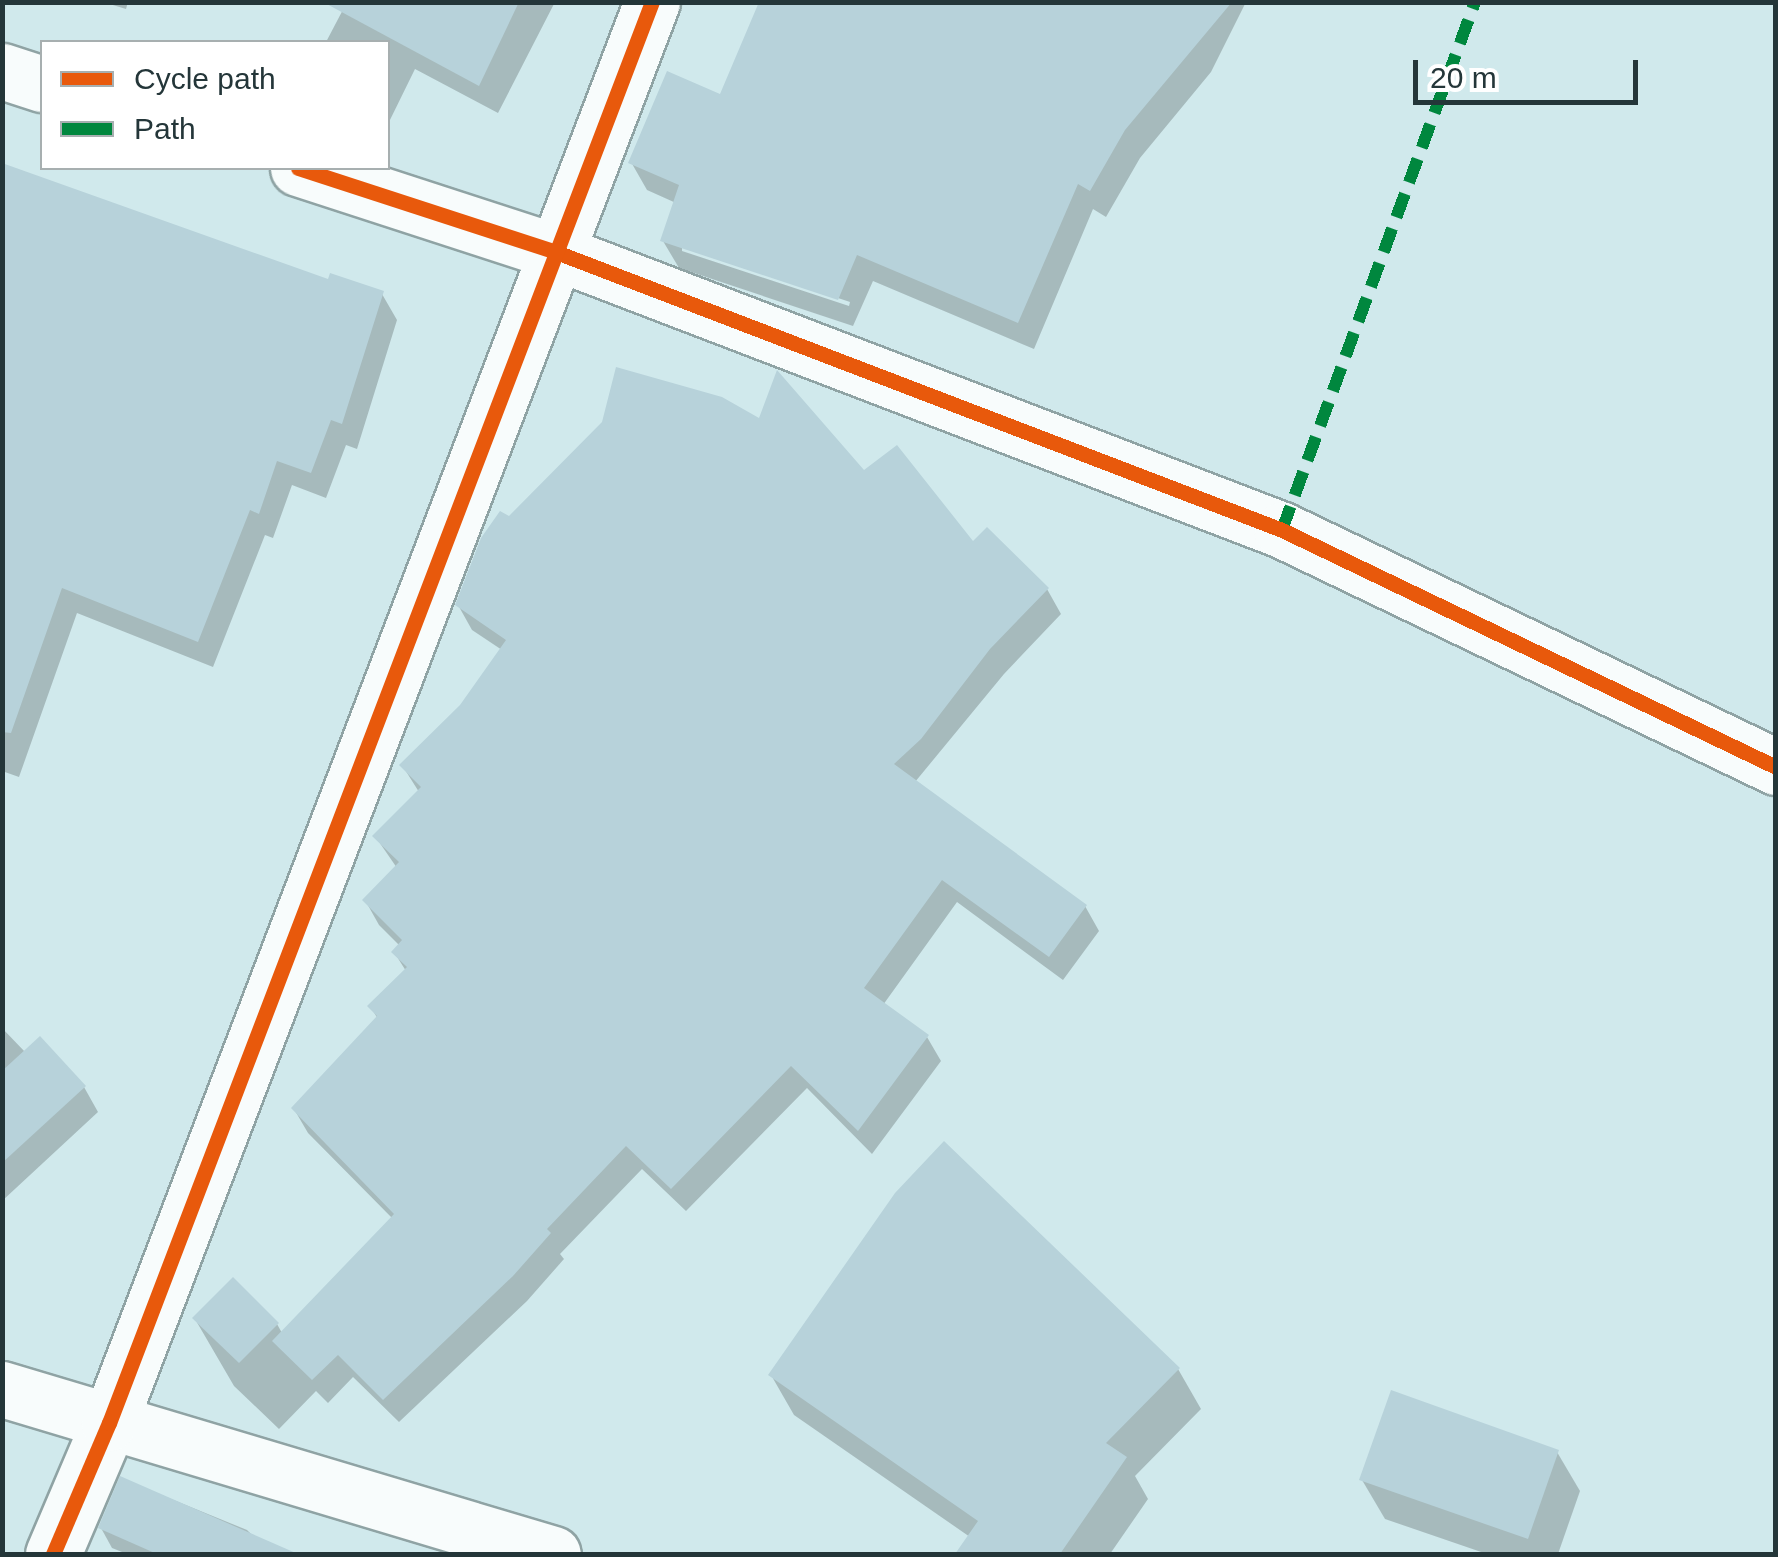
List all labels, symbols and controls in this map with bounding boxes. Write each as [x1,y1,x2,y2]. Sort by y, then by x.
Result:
legend [40,40,390,170]
scale bar [1418,40,1643,102]
text: 20 m [1430,61,1497,94]
text: Cycle path [134,62,276,95]
text: Path [134,112,196,145]

